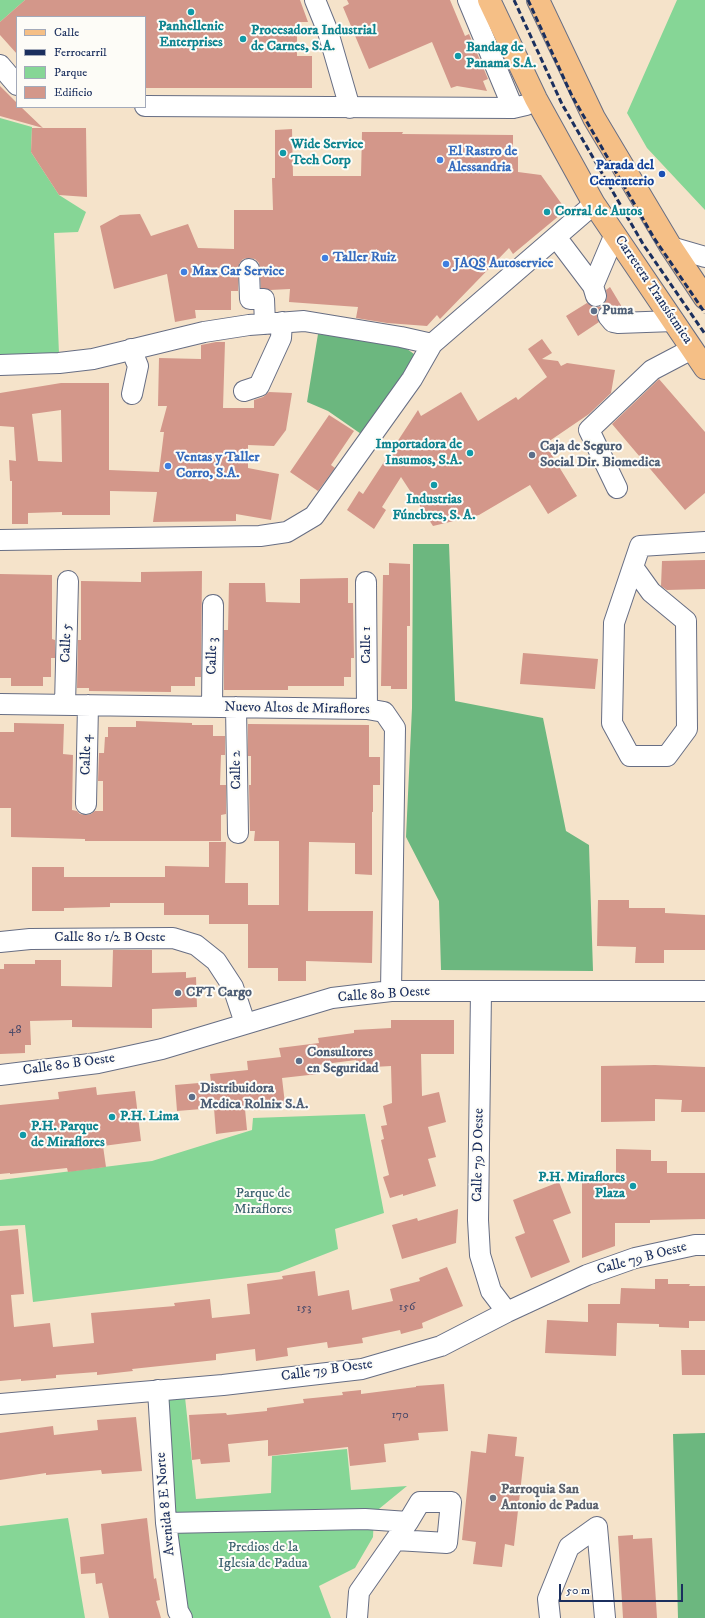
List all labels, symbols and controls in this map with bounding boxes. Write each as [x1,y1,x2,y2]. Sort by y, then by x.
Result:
marker: Panhellenic Enterprises [186,7,196,17]
legend [16,16,146,108]
place label: Panhellenic Enterprises [158,19,224,52]
place label: Procesadora Industrial de Carnes, S.A. [251,23,376,56]
text: Calle [54,25,79,40]
marker: Procesadora Industrial de Carnes, S.A. [238,34,248,44]
place label: Bandag de Panama S.A. [466,40,536,72]
text: Ferrocarril [54,45,107,60]
marker: Bandag de Panama S.A. [453,51,463,61]
text: Parque [54,65,87,80]
text: Edificio [54,85,92,100]
place label: Wide Service Tech Corp [291,137,363,170]
place label: El Rastro de Alessandria [448,144,517,176]
marker: Wide Service Tech Corp [278,148,288,158]
marker: El Rastro de Alessandria [435,155,445,165]
place label: Parada del Cementerio [589,158,654,190]
marker: Parada del Cementerio [657,169,667,179]
place label: Corral de Autos [555,204,642,220]
marker: Corral de Autos [542,207,552,217]
street label: Carretera Transístmica [610,233,696,347]
place label: Taller Ruiz [333,250,396,266]
marker: Taller Ruiz [320,253,330,263]
place label: JAQS Autoservice [454,256,553,272]
marker: JAQS Autoservice [441,259,451,269]
place label: Max Car Service [192,264,284,280]
marker: Max Car Service [179,267,189,277]
place label: Puma [602,303,633,319]
marker: Puma [589,306,599,316]
place label: Importadora de Insumos, S.A. [376,437,462,470]
place label: Caja de Seguro Social Dir. Biomedica [540,439,660,472]
marker: Importadora de Insumos, S.A. [465,448,475,458]
place label: Ventas y Taller Corro, S.A. [176,450,260,482]
marker: Caja de Seguro Social Dir. Biomedica [527,450,537,460]
marker: Ventas y Taller Corro, S.A. [163,461,173,471]
marker: Industrias Fúnebres, S. A. [429,480,439,490]
place label: Industrias Fúnebres, S. A. [392,492,476,524]
street label: Calle 5 [58,623,76,663]
street label: Calle 1 [359,626,375,664]
street label: Calle 3 [204,637,222,675]
street label: Nuevo Altos de Miraflores [224,699,370,719]
street label: Calle 4 [78,735,96,775]
street label: Calle 2 [228,750,246,790]
street label: Calle 80 1/2 B Oeste [54,930,166,946]
street label: Calle 80 B Oeste [337,983,431,1007]
place label: CFT Cargo [186,985,252,1001]
marker: CFT Cargo [173,988,183,998]
house number: 48 [9,1024,21,1038]
place label: Consultores en Seguridad [307,1045,379,1078]
street label: Calle 80 B Oeste [22,1050,116,1080]
marker: Consultores en Seguridad [294,1056,304,1066]
place label: Distribuidora Medica Rolnix S.A. [200,1081,308,1114]
marker: Distribuidora Medica Rolnix S.A. [187,1092,197,1102]
street label: Calle 79 D Oeste [470,1108,488,1202]
place label: P.H. Lima [120,1109,179,1125]
marker: P.H. Lima [107,1112,117,1122]
place label: P.H. Parque de Miraflores [31,1119,105,1152]
marker: P.H. Parque de Miraflores [18,1130,28,1140]
place label: P.H. Miraflores Plaza [538,1170,625,1202]
marker: P.H. Miraflores Plaza [628,1181,638,1191]
park label: Parque de Miraflores [234,1186,292,1218]
street label: Calle 79 B Oeste [595,1239,689,1279]
house number: 156 [399,1301,415,1315]
house number: 153 [297,1302,311,1316]
street label: Calle 79 B Oeste [280,1356,374,1386]
house number: 170 [391,1409,409,1423]
street label: Avenida 8 E Norte [153,1452,179,1556]
place label: Parroquia San Antonio de Padua [501,1482,599,1514]
marker: Parroquia San Antonio de Padua [488,1493,498,1503]
park label: Predios de la Iglesia de Padua [218,1540,308,1572]
scale bar [561,1576,685,1602]
text: 50 m [566,1583,590,1598]

